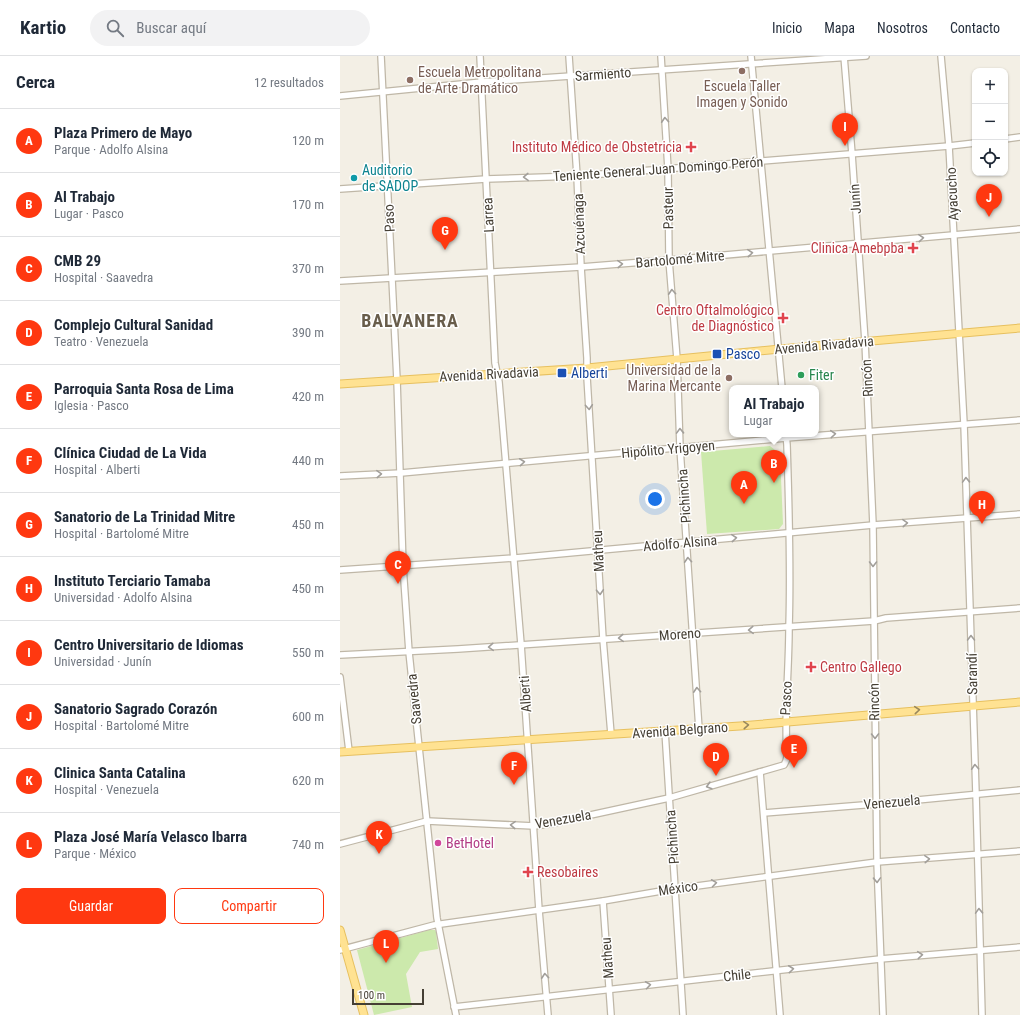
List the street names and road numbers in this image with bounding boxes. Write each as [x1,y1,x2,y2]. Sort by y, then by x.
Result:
street label: Sarmiento [574,64,632,84]
street label: Teniente General Juan Domingo Perón [552,154,764,184]
street label: Ayacucho [943,167,961,221]
street label: Junín [846,183,864,215]
street label: Pasteur [660,187,676,229]
street label: Azcuénaga [570,193,588,255]
street label: Larrea [479,197,497,233]
street label: Paso [380,204,398,232]
street label: Bartolomé Mitre [635,247,726,271]
street label: Avenida Rivadavia [774,333,874,357]
street label: Rincón [858,359,876,397]
street label: Avenida Rivadavia [439,363,539,385]
street label: Hipólito Yrigoyen [620,437,716,461]
street label: Pichincha [674,468,694,524]
street label: Matheu [589,530,607,572]
street label: Adolfo Alsina [642,532,718,554]
street label: Moreno [658,625,702,643]
street label: Sarandí [964,652,980,695]
street label: Saavedra [403,673,425,725]
street label: Alberti [516,675,534,713]
street label: Pasco [777,680,795,716]
street label: Rincón [866,683,882,721]
street label: Avenida Belgrano [632,719,728,741]
street label: Venezuela [863,792,921,812]
street label: Venezuela [534,806,592,832]
street label: Pichincha [662,809,682,865]
street label: México [657,877,699,899]
street label: Matheu [598,937,616,979]
street label: Chile [722,966,752,984]

